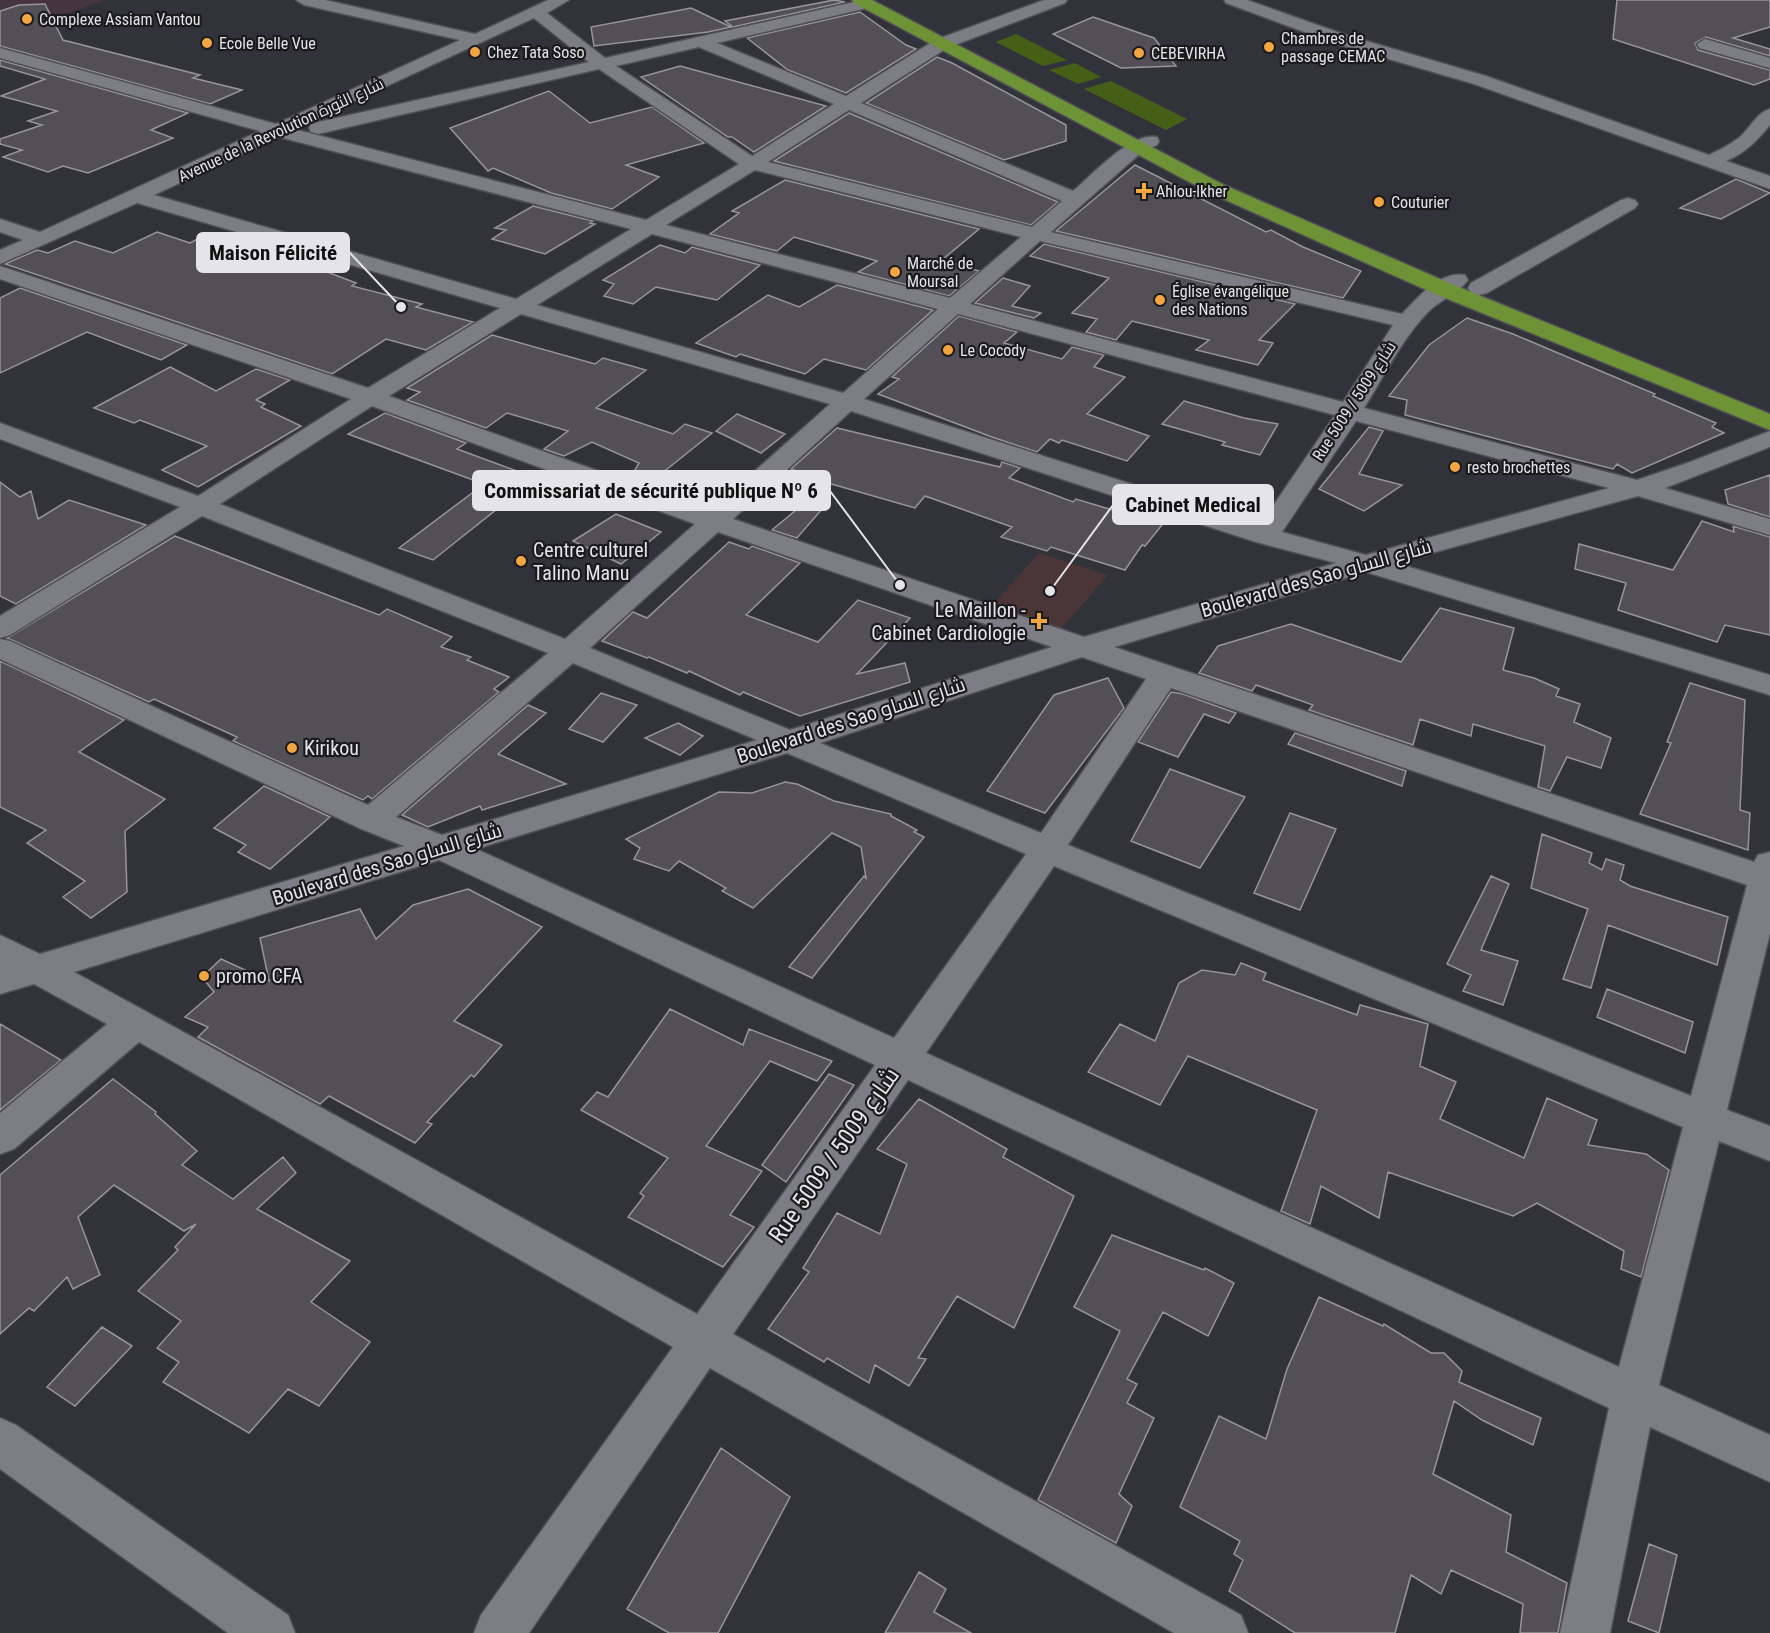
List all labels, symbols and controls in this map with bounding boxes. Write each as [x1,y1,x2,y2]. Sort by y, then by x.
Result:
place label: Complexe Assiam Vantou [39,10,201,29]
marker: Complexe Assiam Vantou [20,12,34,26]
place label: Chambres de passage CEMAC [1281,29,1385,66]
place label: Ecole Belle Vue [219,34,316,53]
marker: Ecole Belle Vue [200,36,214,50]
marker: Chambres de passage CEMAC [1262,40,1276,54]
place label: Chez Tata Soso [487,43,585,62]
place label: CEBEVIRHA [1151,44,1225,63]
marker: Chez Tata Soso [468,45,482,59]
marker: CEBEVIRHA [1132,46,1146,60]
street label: Avenue de la Revolution شارع الثورة [175,74,388,188]
place label: Ahlou-lkher [1156,182,1227,201]
marker: Ahlou-lkher [1137,184,1151,198]
place label: Couturier [1391,193,1449,212]
marker: Couturier [1372,195,1386,209]
callout: Maison Félicité [197,233,349,272]
text: Maison Félicité [209,241,337,265]
place label: Marché de Moursal [907,254,973,291]
marker: Marché de Moursal [888,265,902,279]
place label: Église évangélique des Nations [1172,282,1289,319]
marker: Église évangélique des Nations [1153,293,1167,307]
street label: Rue 5009 / شارع 5009 [1308,338,1401,465]
place label: Le Cocody [960,341,1026,360]
marker: Le Cocody [941,343,955,357]
place label: resto brochettes [1467,458,1570,477]
marker: resto brochettes [1448,460,1462,474]
callout: Commissariat de sécurité publique Nº 6 [473,471,830,510]
text: Commissariat de sécurité publique Nº 6 [484,479,818,503]
callout: Cabinet Medical [1113,485,1273,524]
text: Cabinet Medical [1125,493,1261,517]
street label: Boulevard des Sao شارع الساو [1198,534,1435,624]
place label: Centre culturel Talino Manu [533,538,648,585]
marker: Centre culturel Talino Manu [514,554,528,568]
place label: Le Maillon - Cabinet Cardiologie [871,598,1026,645]
marker: Le Maillon - Cabinet Cardiologie [1030,612,1048,630]
street label: Boulevard des Sao شارع الساو [734,672,969,770]
place label: Kirikou [304,736,359,760]
marker: Kirikou [285,741,299,755]
street label: Boulevard des Sao شارع الساو [269,818,505,912]
place label: promo CFA [216,964,303,988]
marker: promo CFA [197,969,211,983]
street label: Rue 5009 / شارع 5009 [763,1062,907,1249]

